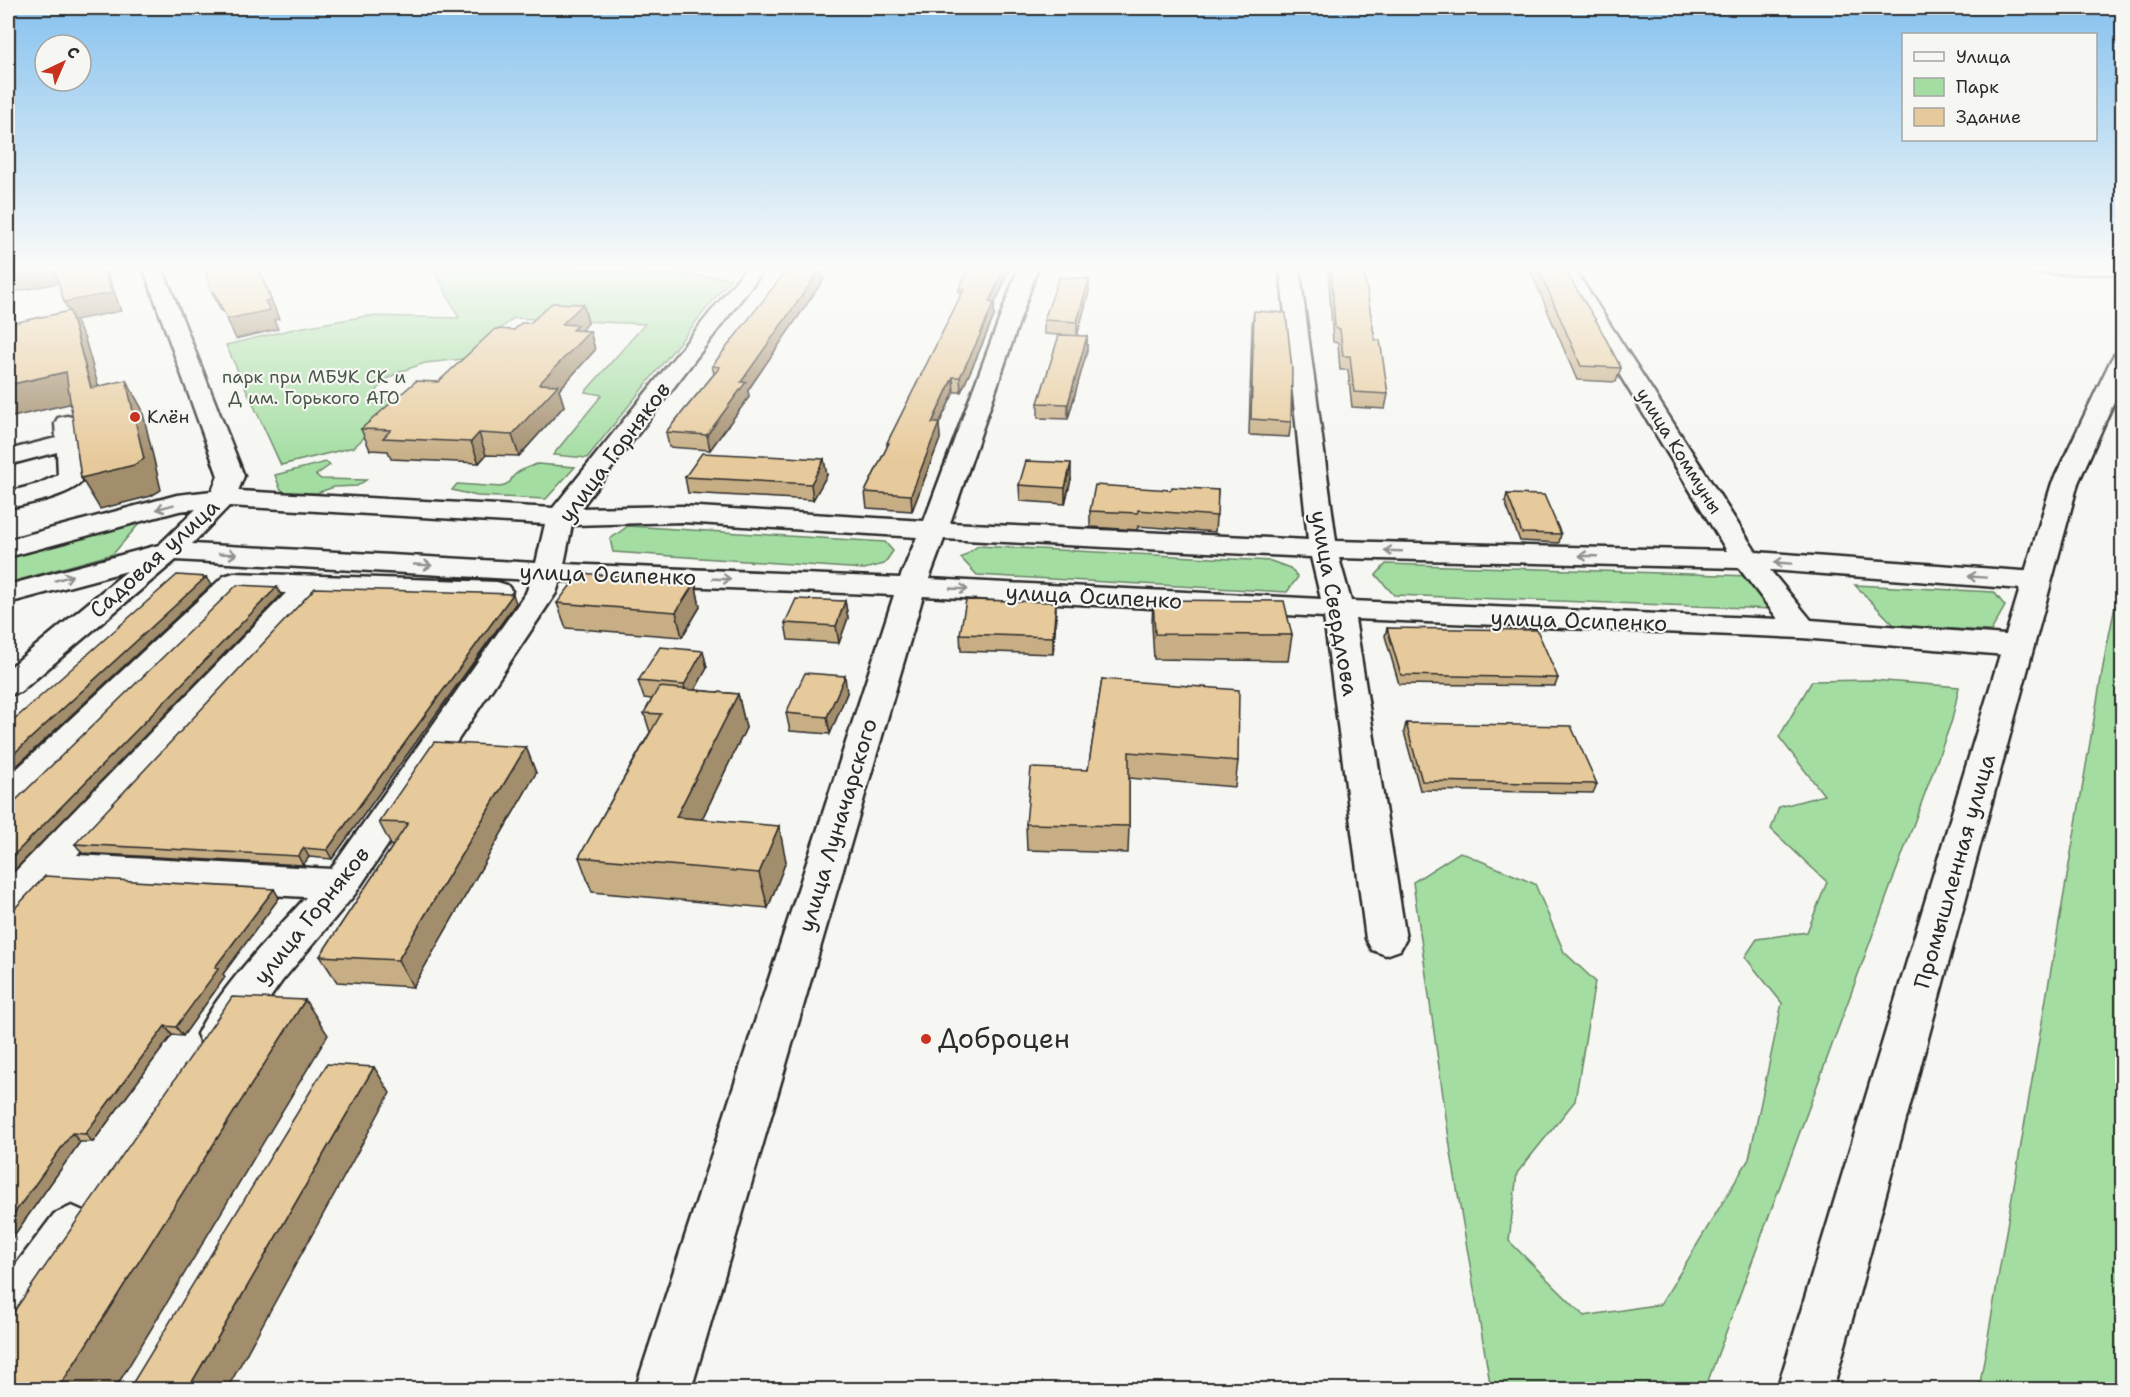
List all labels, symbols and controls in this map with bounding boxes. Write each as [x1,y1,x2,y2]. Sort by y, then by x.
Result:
north arrow [33,33,93,93]
legend [1902,33,2097,141]
text: С [62,42,84,64]
text: Улица [1956,45,2010,69]
text: Парк [1956,75,1999,99]
text: Здание [1956,105,2021,129]
park label: парк при МБУК СК и Д им. Горького АГО [222,365,406,410]
street label: улица Горняков [552,376,677,529]
street label: улица Коммуны [1631,384,1727,518]
place label: Клён [147,405,189,429]
marker: Клён [128,410,142,424]
street label: Садовая улица [83,492,226,624]
one-way arrow [155,501,174,513]
street label: улица Свердлова [1304,508,1365,698]
one-way arrow [1384,545,1404,557]
one-way arrow [217,549,237,560]
one-way arrow [1579,550,1599,562]
street label: улица Осипенко [519,557,697,592]
one-way arrow [1773,557,1793,568]
one-way arrow [412,560,432,571]
one-way arrow [1968,571,1988,582]
one-way arrow [54,572,73,583]
one-way arrow [712,574,732,585]
street label: улица Осипенко [1005,577,1183,616]
one-way arrow [948,584,968,595]
street label: улица Осипенко [1490,603,1668,638]
street label: улица Луначарского [791,715,884,935]
street label: Промышленная улица [1907,750,2002,992]
street label: улица Горняков [247,840,376,990]
place label: Доброцен [938,1020,1070,1057]
marker: Доброцен [919,1032,933,1046]

